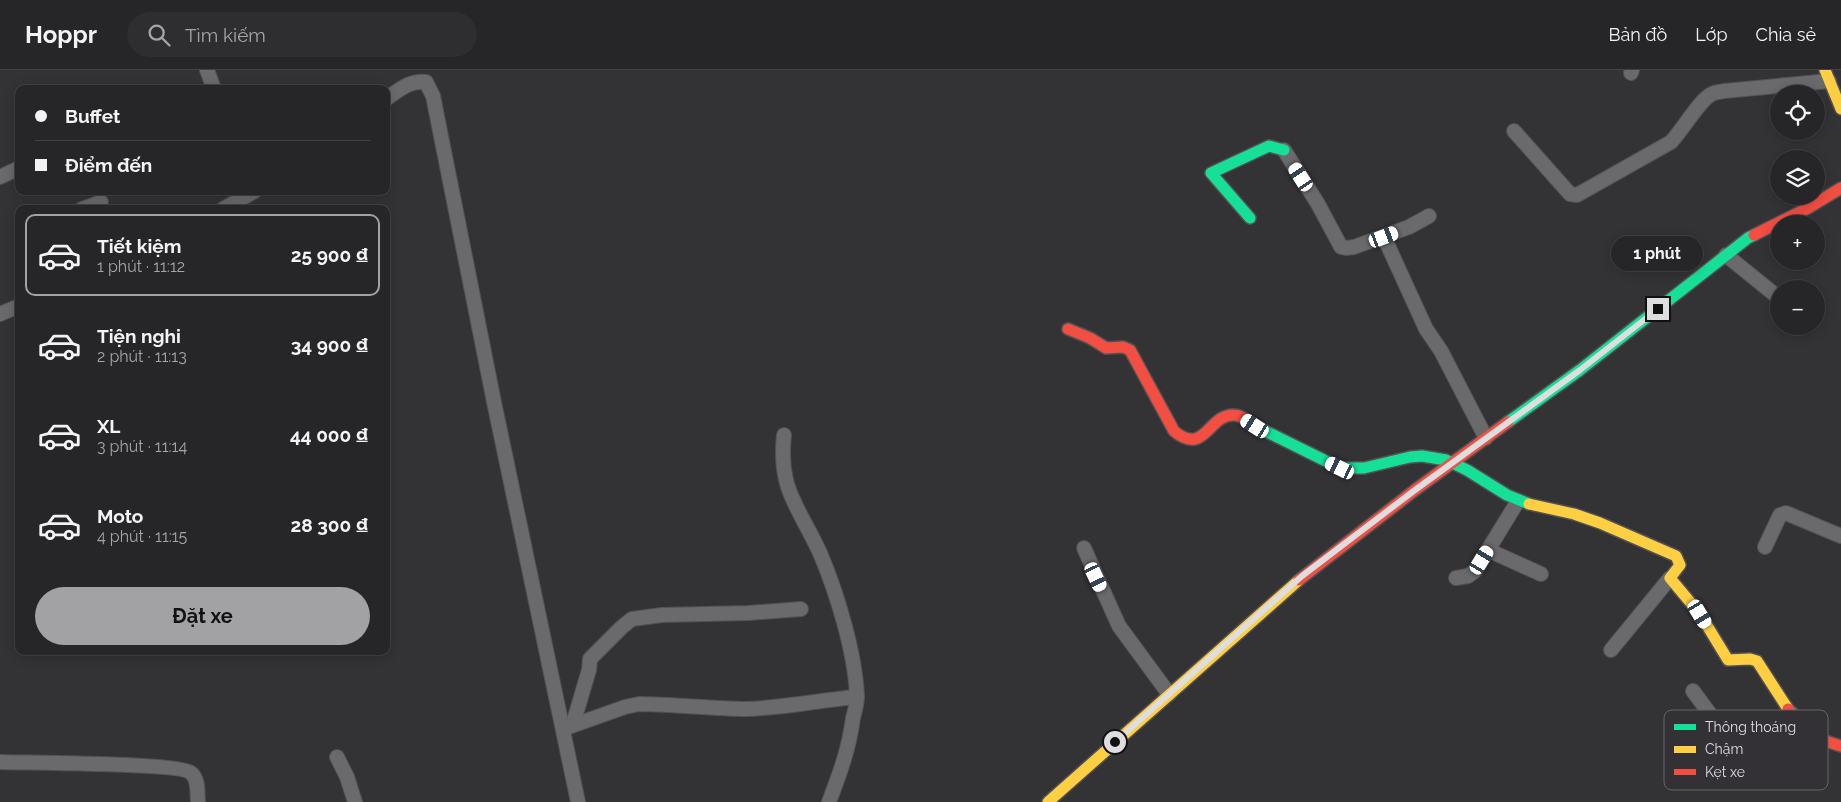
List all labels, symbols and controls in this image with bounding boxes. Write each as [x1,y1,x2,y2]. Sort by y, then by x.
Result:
search box [127,12,477,57]
text: Hoppr [25,20,97,49]
icon: search [145,21,173,49]
text: Tìm kiếm [185,24,266,46]
text: Bản đồ [1608,24,1667,45]
text: Lớp [1695,24,1728,45]
text: Chia sẻ [1756,24,1816,45]
map controls [1770,85,1825,335]
button: locate [1770,85,1825,140]
text: Buffet [65,105,120,127]
button: layers [1770,150,1825,205]
text: Điểm đến [65,154,152,176]
car [1286,160,1315,194]
button: + [1770,215,1825,270]
car [1367,225,1400,249]
icon: car [37,233,82,278]
text: Tiết kiệm [97,235,181,257]
callout: 1 phút [1612,236,1704,272]
text: 25 900 ₫ [291,244,368,266]
text: 1 phút [1633,244,1681,263]
text: 1 phút · 11:12 [97,257,185,276]
button: − [1770,280,1825,335]
route end [1647,298,1669,320]
icon: car [37,323,82,368]
text: Tiện nghi [97,325,181,347]
text: 34 900 ₫ [291,334,368,356]
text: 2 phút · 11:13 [97,347,187,366]
car [1238,412,1271,440]
icon: car [37,413,82,458]
text: XL [97,415,120,437]
text: 44 000 ₫ [290,424,368,446]
text: 3 phút · 11:14 [97,437,187,456]
car [1323,455,1356,481]
icon: car [37,503,82,548]
text: Moto [97,505,143,527]
text: 28 300 ₫ [290,514,368,536]
text: 4 phút · 11:15 [97,527,187,546]
car [1467,543,1496,577]
car [1082,560,1109,594]
button: Đặt xe [35,587,370,645]
car [1685,597,1714,631]
legend [1664,710,1828,790]
text: Thông thoáng [1705,719,1796,735]
route start [1104,731,1126,753]
text: Chậm [1705,741,1743,757]
text: Kẹt xe [1705,764,1745,780]

